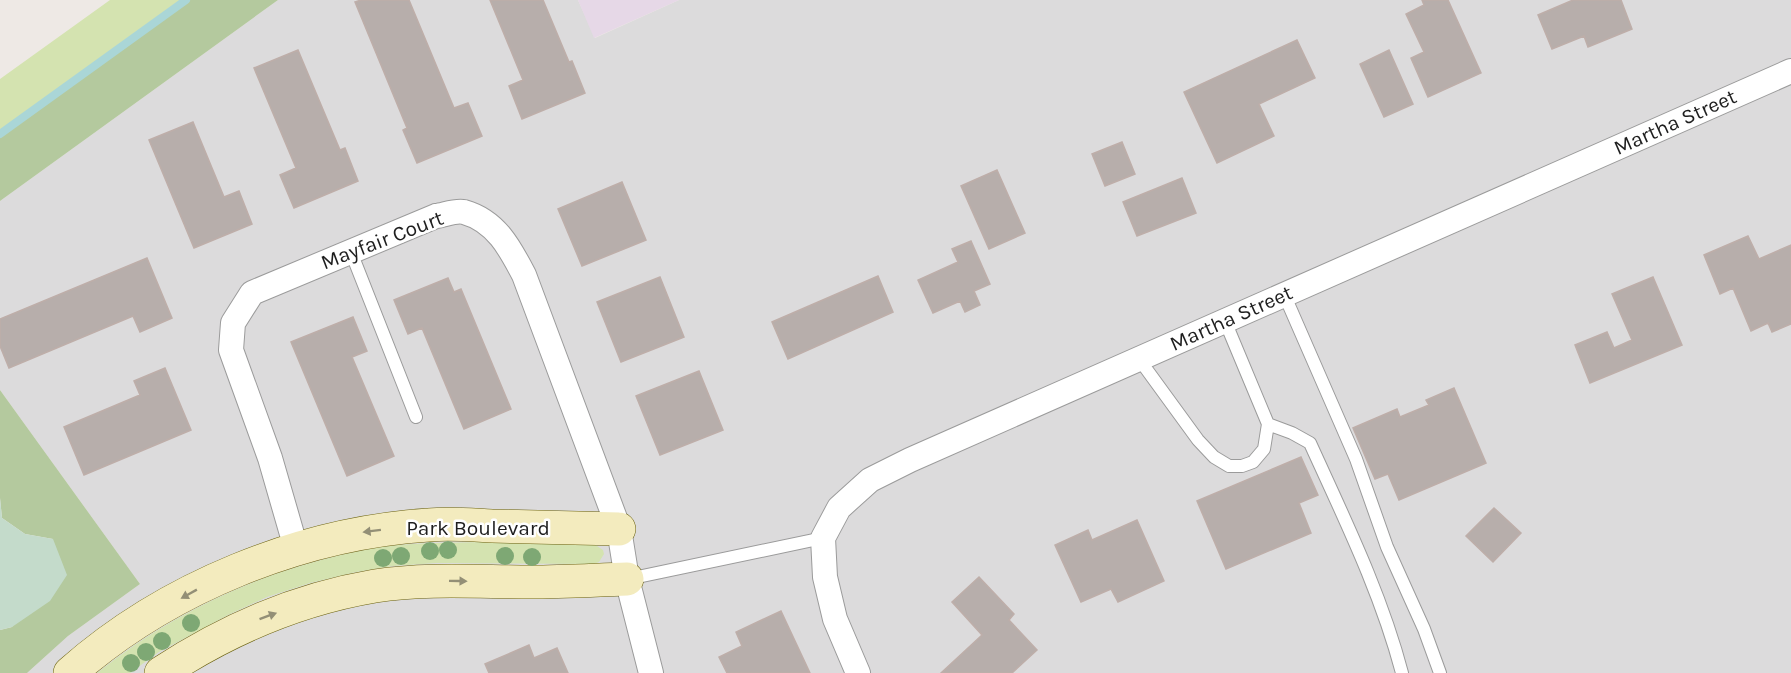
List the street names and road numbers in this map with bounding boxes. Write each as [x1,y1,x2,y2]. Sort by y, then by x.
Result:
street label: Martha Street [1610,84,1740,160]
street label: Mayfair Court [317,206,447,274]
street label: Martha Street [1166,280,1296,356]
street label: Park Boulevard [406,516,550,540]

